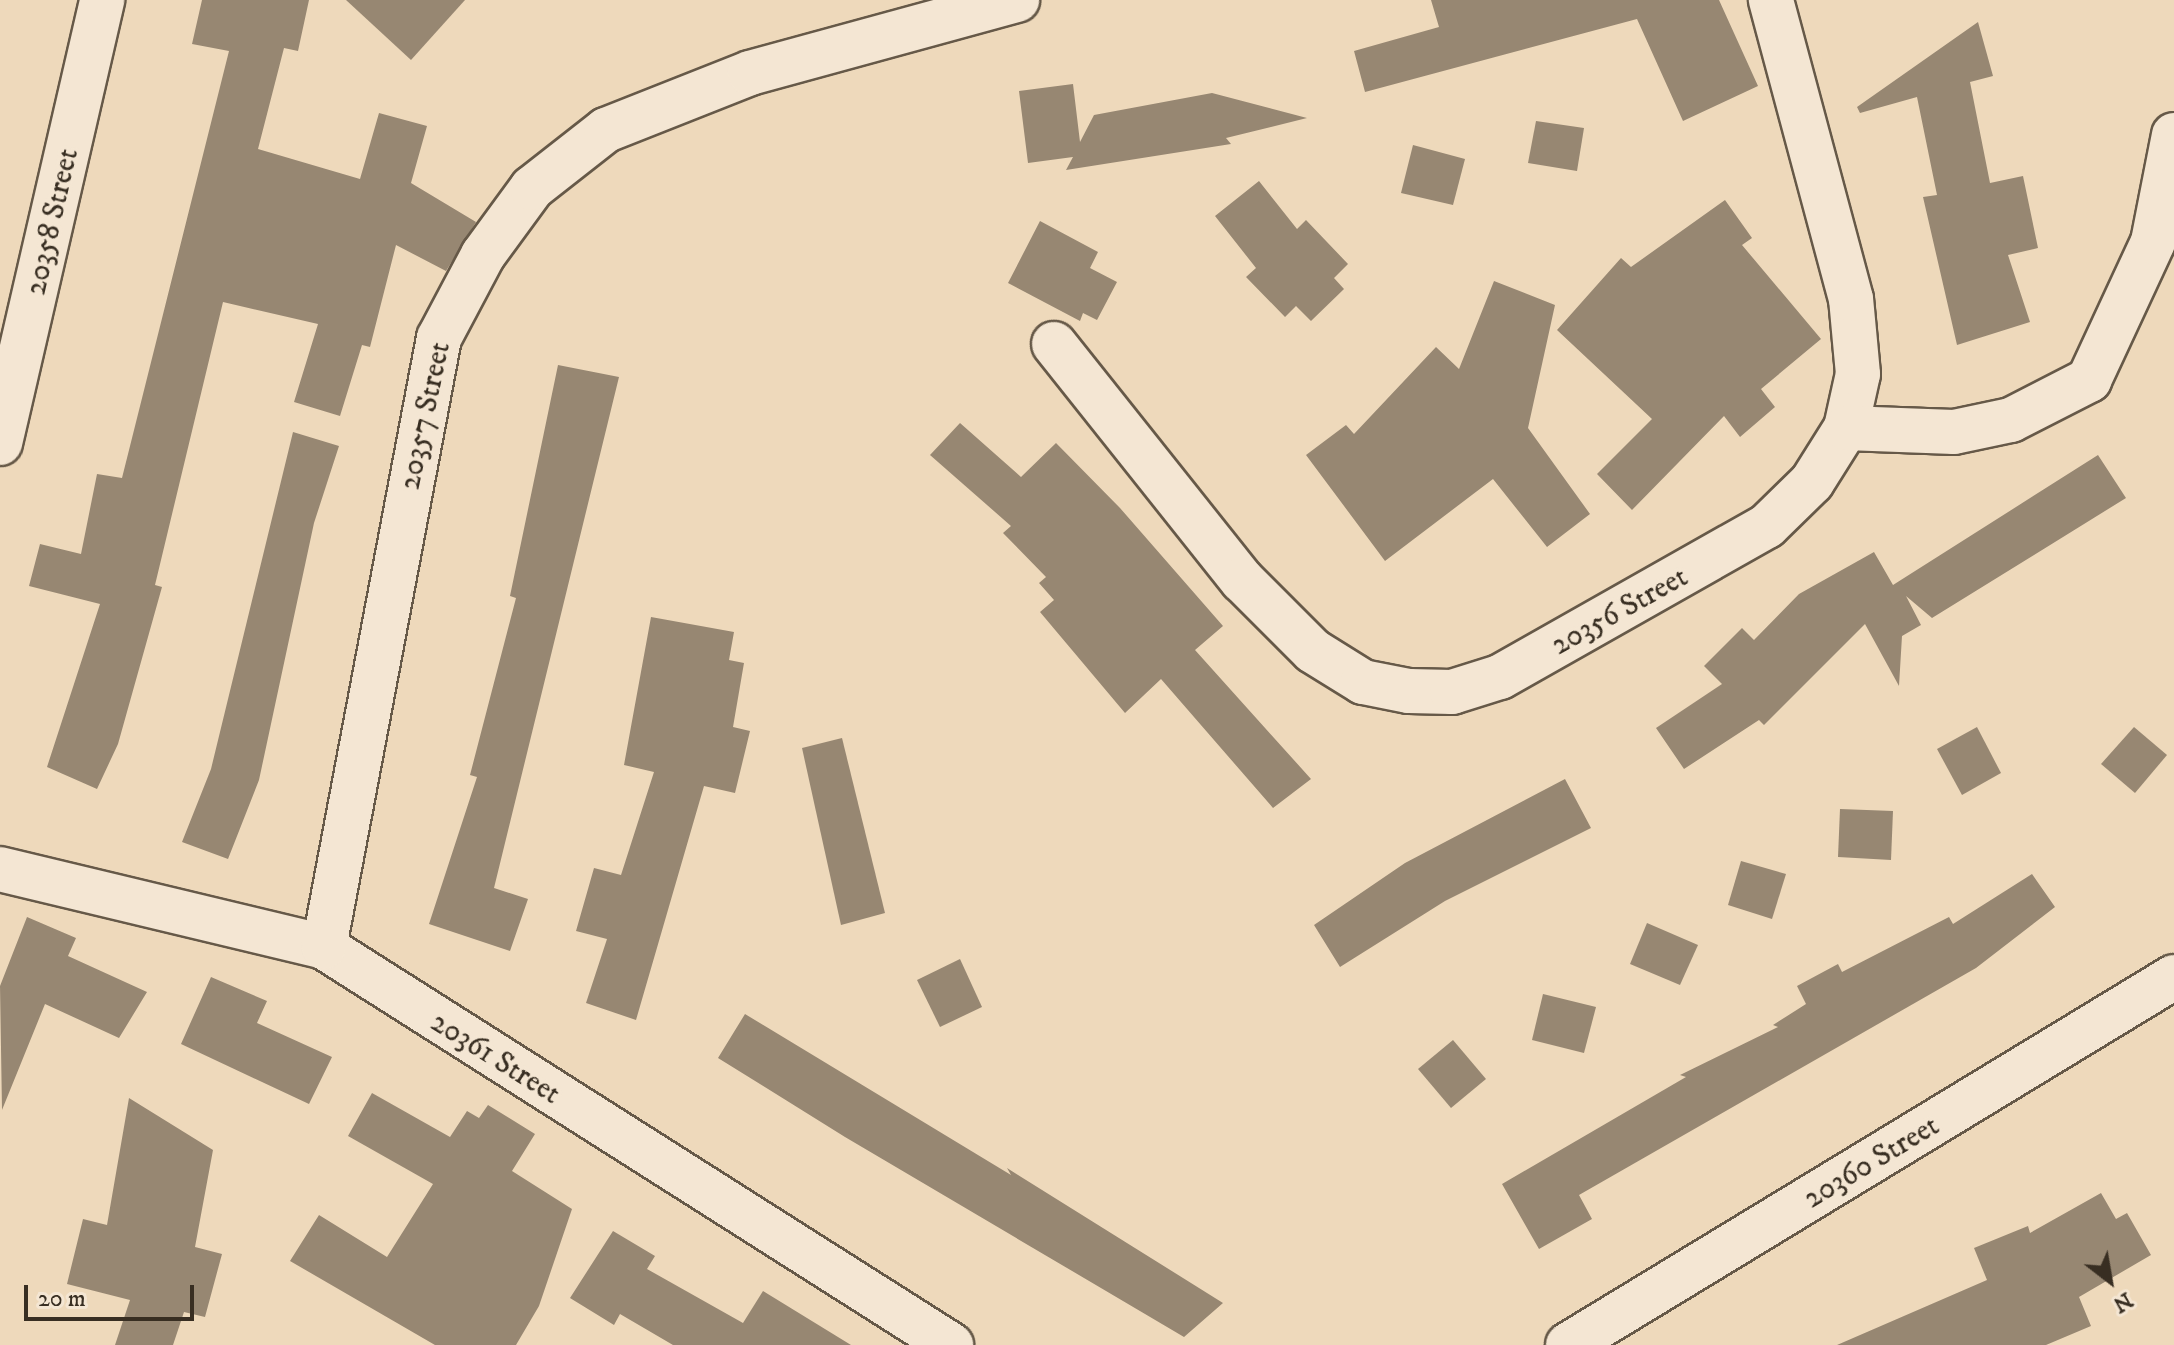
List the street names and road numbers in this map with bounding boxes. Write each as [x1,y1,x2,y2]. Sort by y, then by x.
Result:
street label: 20358 Street [19,145,87,299]
street label: 20357 Street [393,339,459,493]
street label: 20356 Street [1546,560,1694,664]
street label: 20361 Street [424,1005,566,1113]
street label: 20360 Street [1798,1109,1946,1217]

